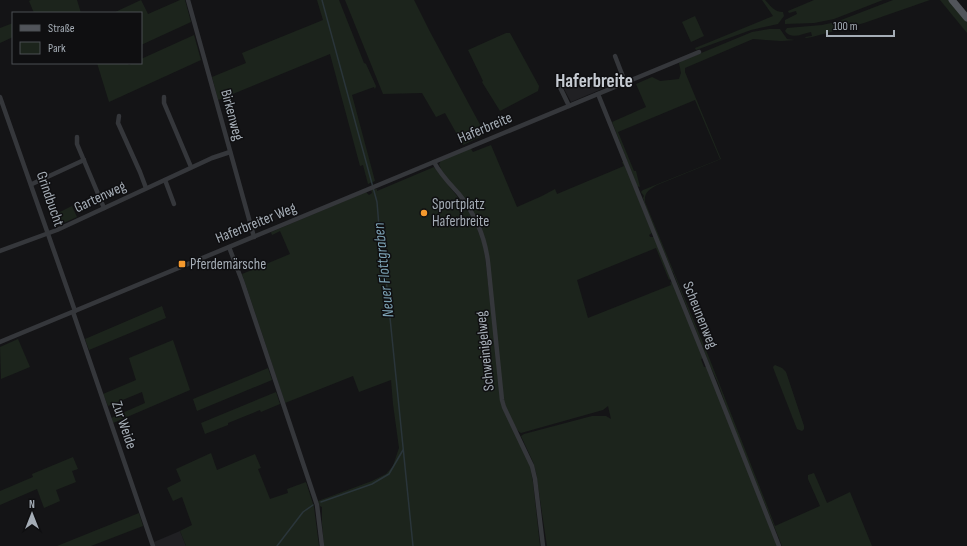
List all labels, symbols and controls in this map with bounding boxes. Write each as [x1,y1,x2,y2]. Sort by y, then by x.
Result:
legend [12,12,142,64]
scale bar [827,12,894,38]
text: 100 m [833,19,858,34]
text: Straße [48,21,75,36]
text: Park [48,41,66,56]
district label: Haferbreite [555,70,633,93]
street label: Birkenweg [216,87,248,143]
street label: Haferbreite [455,108,515,148]
street label: Grindbucht [32,169,68,229]
street label: Gartenweg [71,177,129,217]
place label: Sportplatz Haferbreite [432,195,489,231]
street label: Haferbreiter Weg [213,198,299,248]
marker: Sportplatz Haferbreite [419,208,429,218]
water label: Neuer Flottgraben [370,221,398,318]
place label: Pferdemärsche [190,255,266,274]
marker: Pferdemärsche [177,259,187,269]
street label: Scheunenweg [678,279,722,351]
street label: Schweinigelweg [471,310,499,392]
street label: Zur Weide [107,398,141,452]
north arrow [12,494,52,534]
text: N [29,498,35,511]

